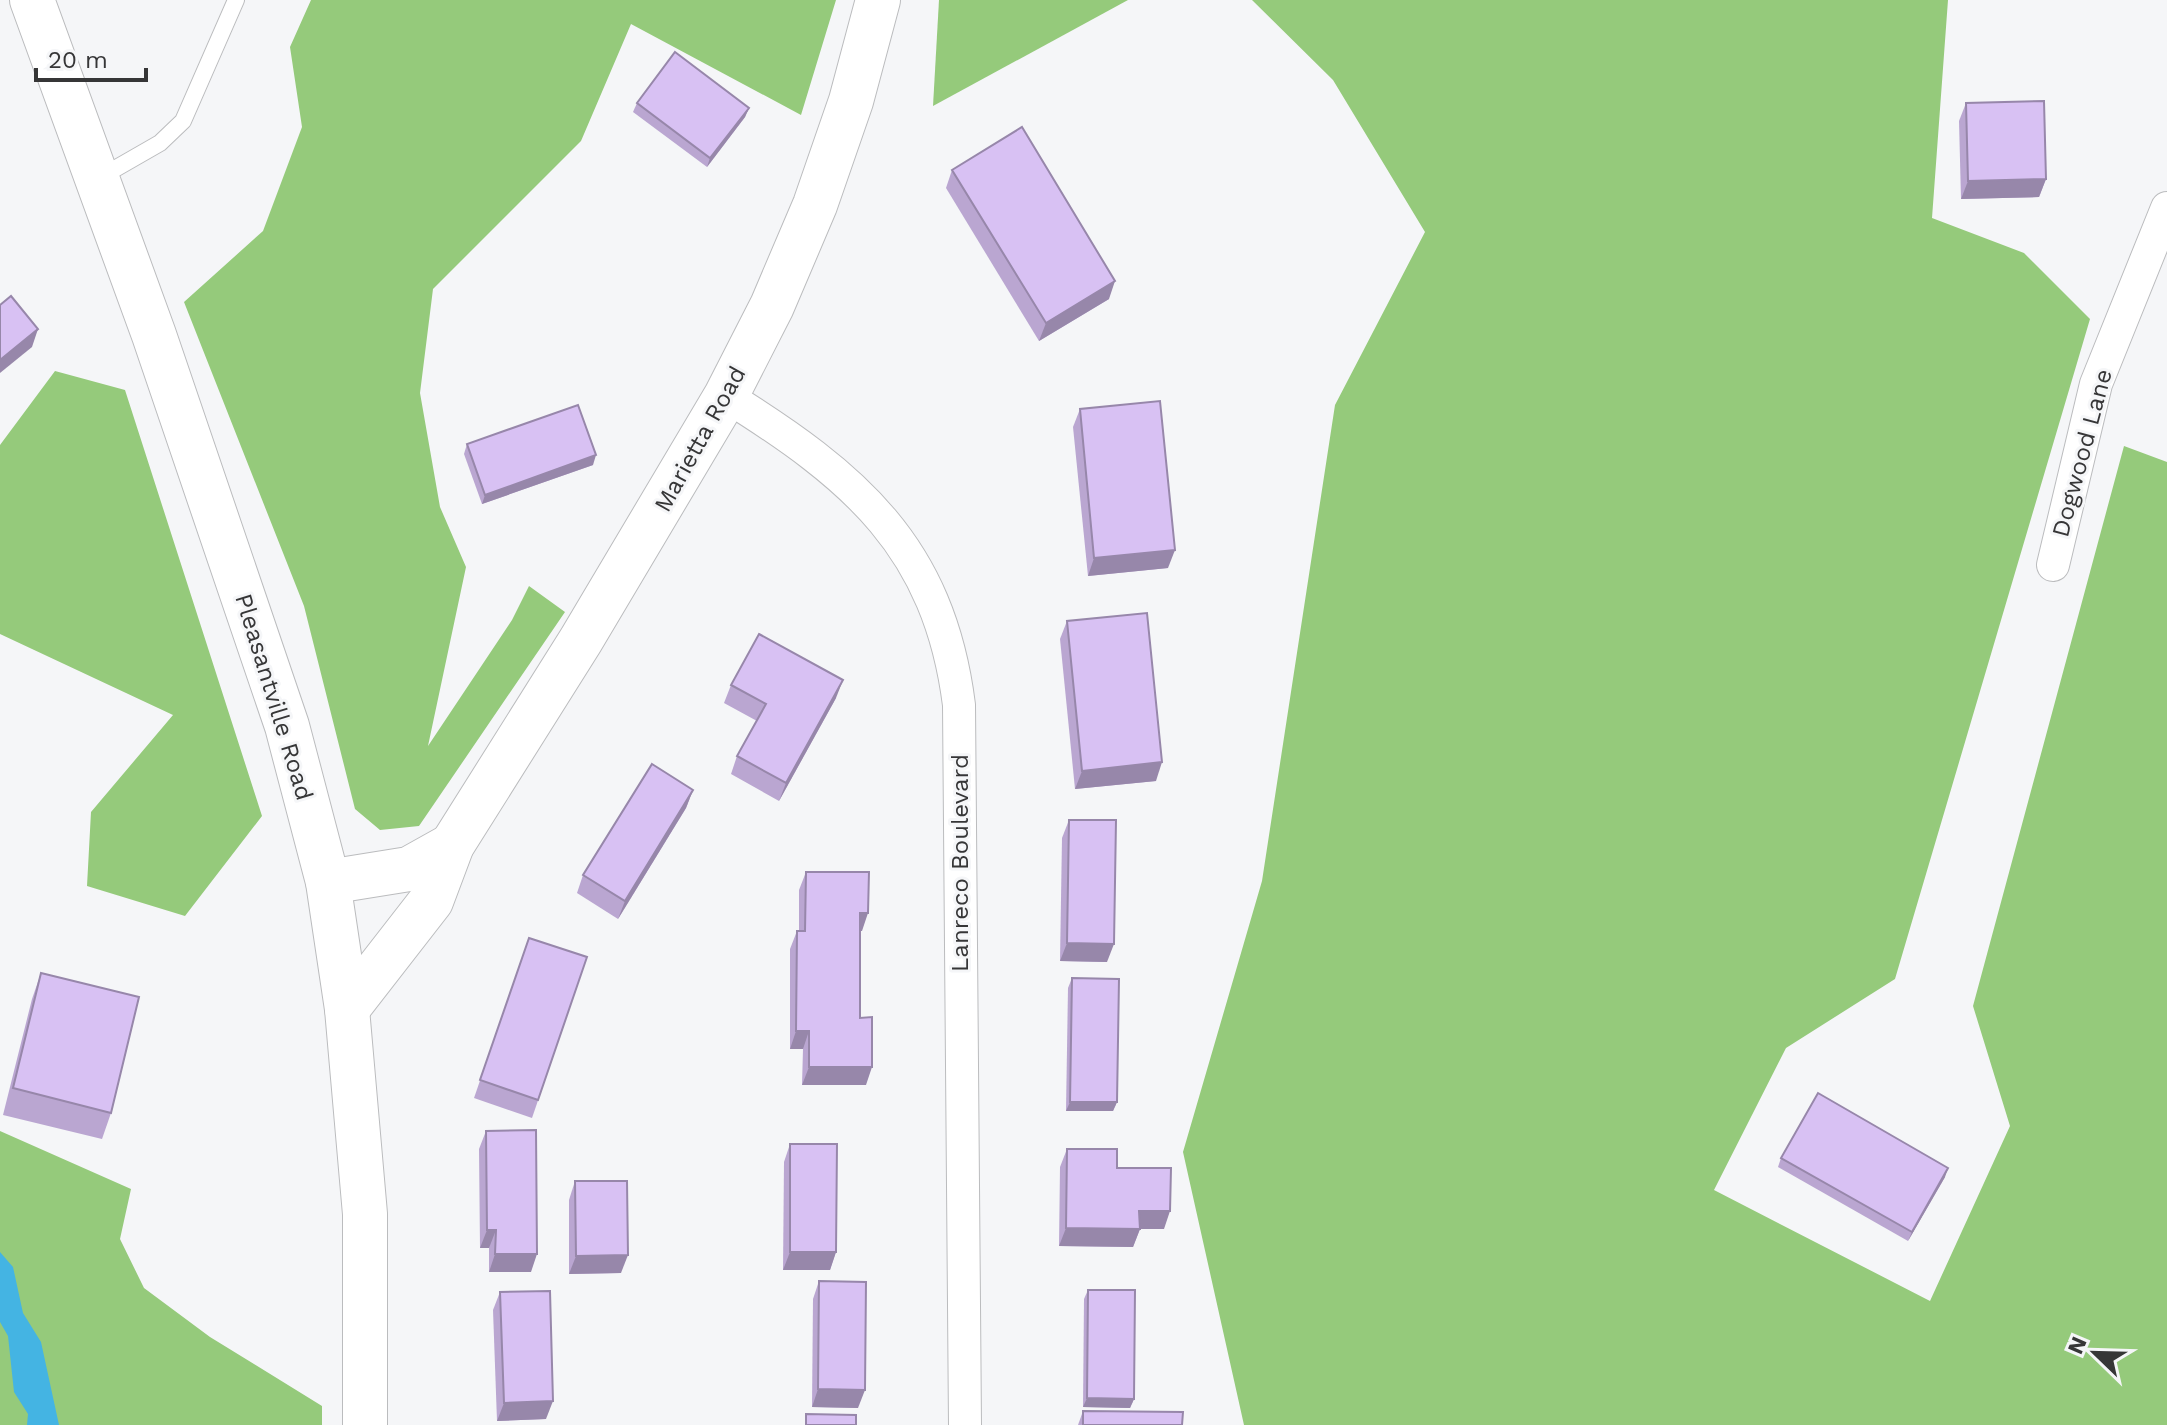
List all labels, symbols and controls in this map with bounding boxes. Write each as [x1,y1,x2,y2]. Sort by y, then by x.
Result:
scale bar [36,32,146,82]
text: 20 m [48,46,108,74]
street label: Marietta Road [648,361,752,517]
street label: Dogwood Lane [2046,366,2118,540]
street label: Pleasantville Road [229,590,319,804]
street label: Lanreco Boulevard [946,754,974,972]
north arrow [2055,1313,2135,1393]
text: N [2062,1333,2092,1358]

